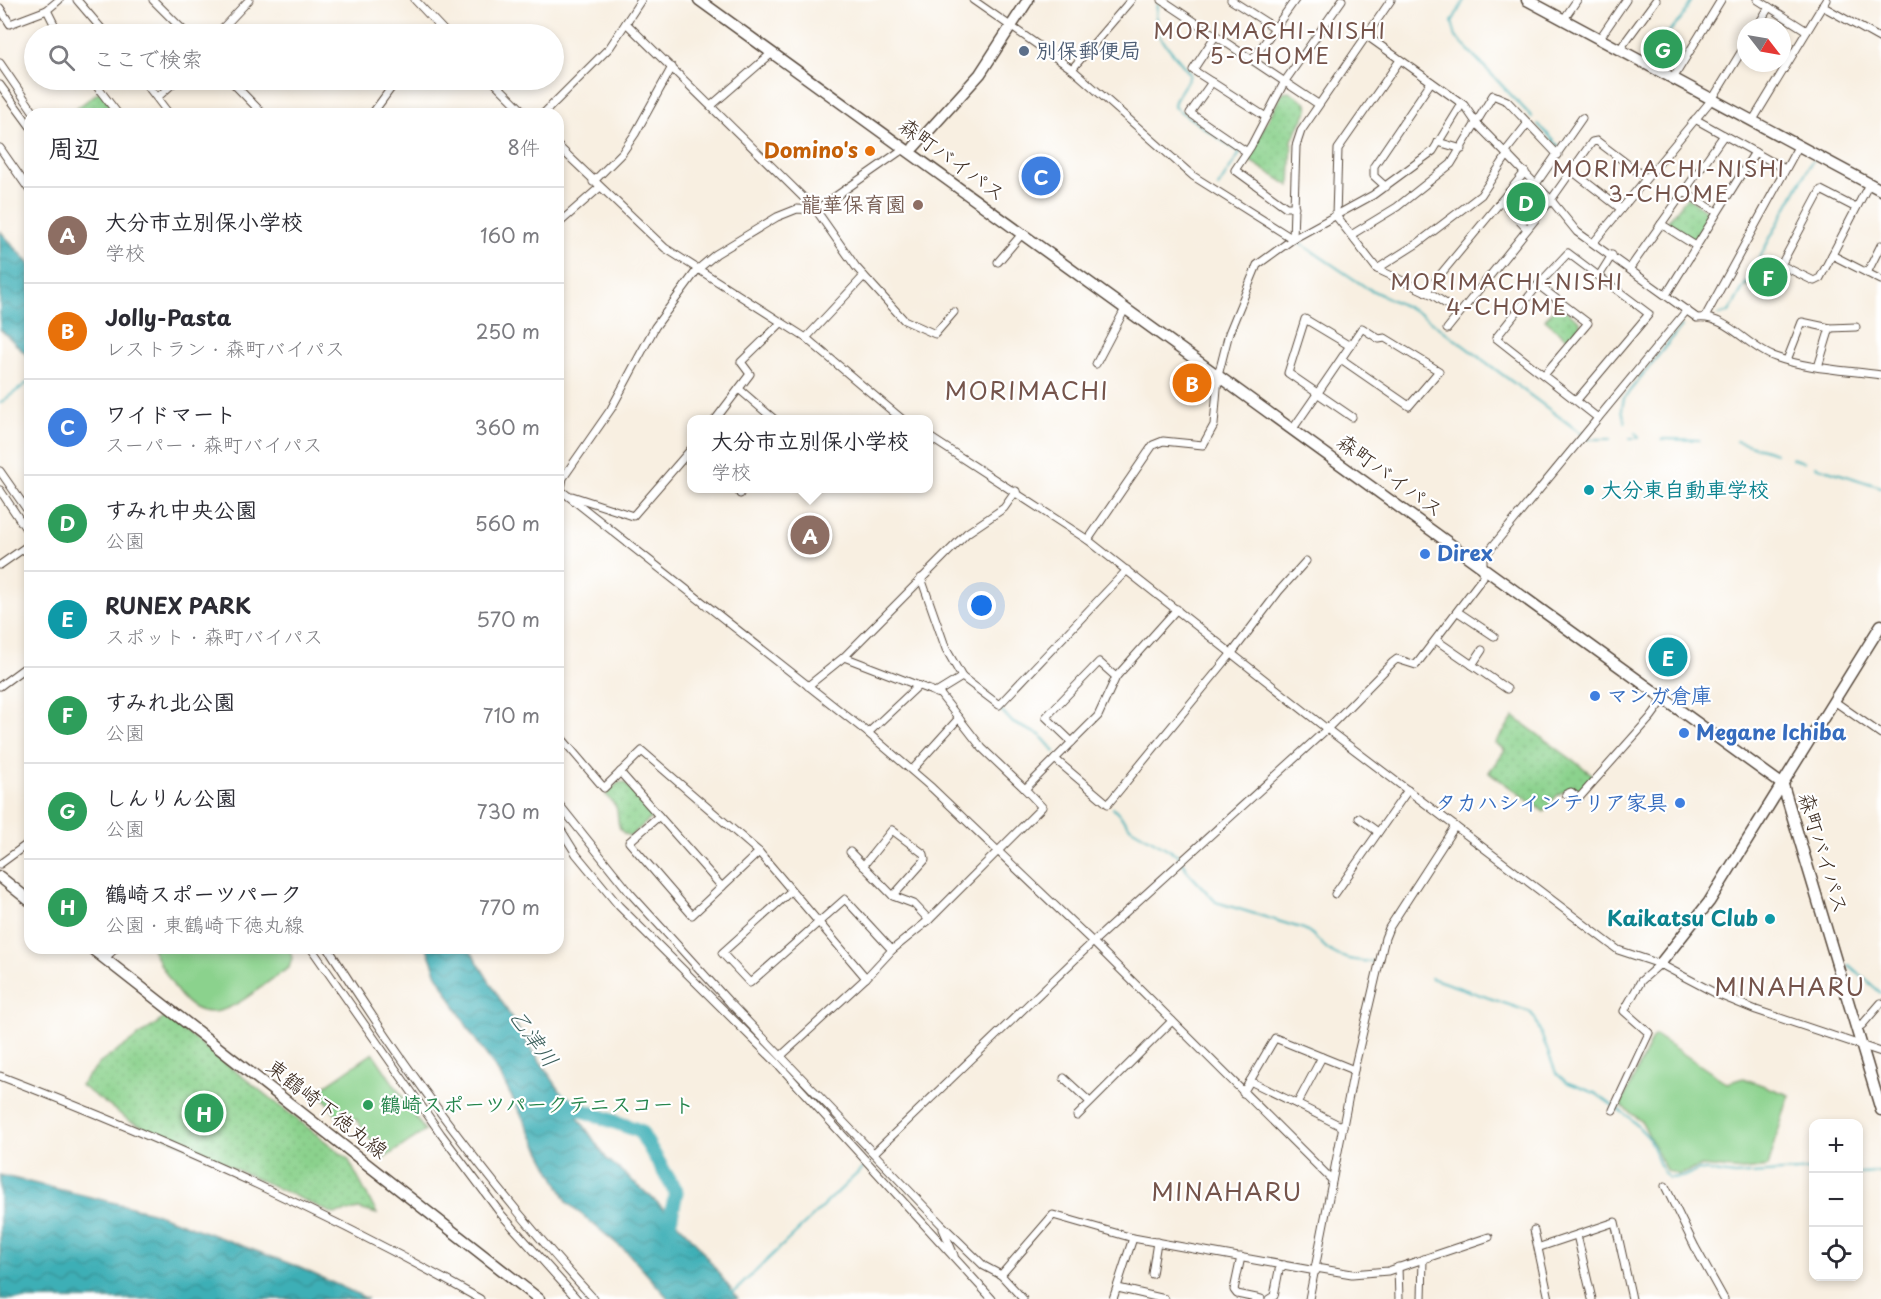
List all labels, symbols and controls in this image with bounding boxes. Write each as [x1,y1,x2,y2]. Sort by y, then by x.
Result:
district label: MORIMACHI-NISHI 5-CHOME [1153,13,1387,71]
north arrow [1737,18,1791,72]
search box [24,24,564,90]
pin: G [1644,26,1682,72]
place label: 別保郵便局 [1036,33,1141,65]
icon: search [45,41,78,74]
text: ここで検索 [93,41,203,74]
marker: 別保郵便局 [1017,44,1031,58]
street label: 森町バイパス [893,109,1013,208]
text: 周辺 [48,128,100,167]
text: 8件 [508,132,540,162]
place label: Domino's [764,133,858,165]
marker: Domino's [863,144,877,158]
district label: MORIMACHI-NISHI 3-CHOME [1552,151,1786,209]
pin: C [1022,154,1060,198]
pin: D [1506,180,1546,224]
place label: 龍華保育園 [801,187,906,219]
marker: 龍華保育園 [911,198,925,212]
text: 大分市立別保小学校 [105,204,303,237]
text: A [60,220,75,250]
text: 160 m [480,220,540,250]
text: 学校 [105,237,145,267]
pin: F [1748,254,1788,300]
district label: MORIMACHI-NISHI 4-CHOME [1390,264,1624,322]
text: Jolly-Pasta [105,300,231,333]
text: B [61,316,74,346]
text: 250 m [476,316,540,346]
text: レストラン · 森町バイパス [105,333,345,363]
pin: B [1172,360,1212,406]
district label: MORIMACHI [944,372,1110,408]
text: ワイドマート [105,396,237,429]
text: C [60,412,75,442]
text: 360 m [474,412,540,442]
popup [687,415,933,493]
text: 大分市立別保小学校 [711,423,909,456]
street label: 森町バイパス [1331,425,1451,524]
text: スーパー · 森町バイパス [105,429,323,459]
text: 学校 [711,456,751,486]
place label: 大分東自動車学校 [1601,472,1769,504]
marker: 大分東自動車学校 [1582,483,1596,497]
text: すみれ中央公園 [105,492,257,525]
text: D [60,508,75,538]
text: 560 m [475,508,540,538]
pin: A [790,512,830,558]
text: 公園 [105,525,145,555]
place label: Direx [1437,536,1493,568]
marker: Direx [1418,547,1432,561]
text: RUNEX PARK [105,588,251,621]
your location [967,591,996,620]
text: E [61,604,74,634]
text: 570 m [476,604,540,634]
text: スポット · 森町バイパス [105,621,323,651]
pin: E [1648,634,1688,680]
place label: マンガ倉庫 [1607,678,1712,710]
text: すみれ北公園 [105,684,235,717]
marker: マンガ倉庫 [1588,689,1602,703]
text: F [62,700,73,730]
text: 710 m [483,700,540,730]
place label: Megane Ichiba [1696,715,1847,747]
text: 公園 [105,717,145,747]
marker: Megane Ichiba [1677,726,1691,740]
text: しんりん公園 [105,780,237,813]
place label: タカハシインテリア家具 [1435,785,1668,817]
street label: 森町バイパス [1791,788,1859,917]
text: G [59,796,76,826]
text: 730 m [477,796,540,826]
marker: タカハシインテリア家具 [1673,796,1687,810]
text: 公園 [105,813,145,843]
text: 鶴崎スポーツパーク [105,876,302,909]
text: H [60,892,75,922]
text: 770 m [479,892,540,922]
place label: Kaikatsu Club [1607,901,1758,933]
text: 公園 · 東鶴崎下徳丸線 [105,909,304,939]
marker: Kaikatsu Club [1763,912,1777,926]
district label: MINAHARU [1714,968,1866,1004]
water label: 乙津川 [502,1001,568,1074]
street label: 東鶴崎下徳丸線 [260,1050,396,1165]
place label: 鶴崎スポーツパークテニスコート [380,1087,695,1119]
pin: H [184,1090,224,1136]
marker: 鶴崎スポーツパークテニスコート [361,1098,375,1112]
map controls [1809,1119,1863,1281]
button: + [1809,1119,1863,1173]
district label: MINAHARU [1151,1173,1303,1209]
button: − [1809,1173,1863,1227]
button: locate [1809,1227,1863,1281]

